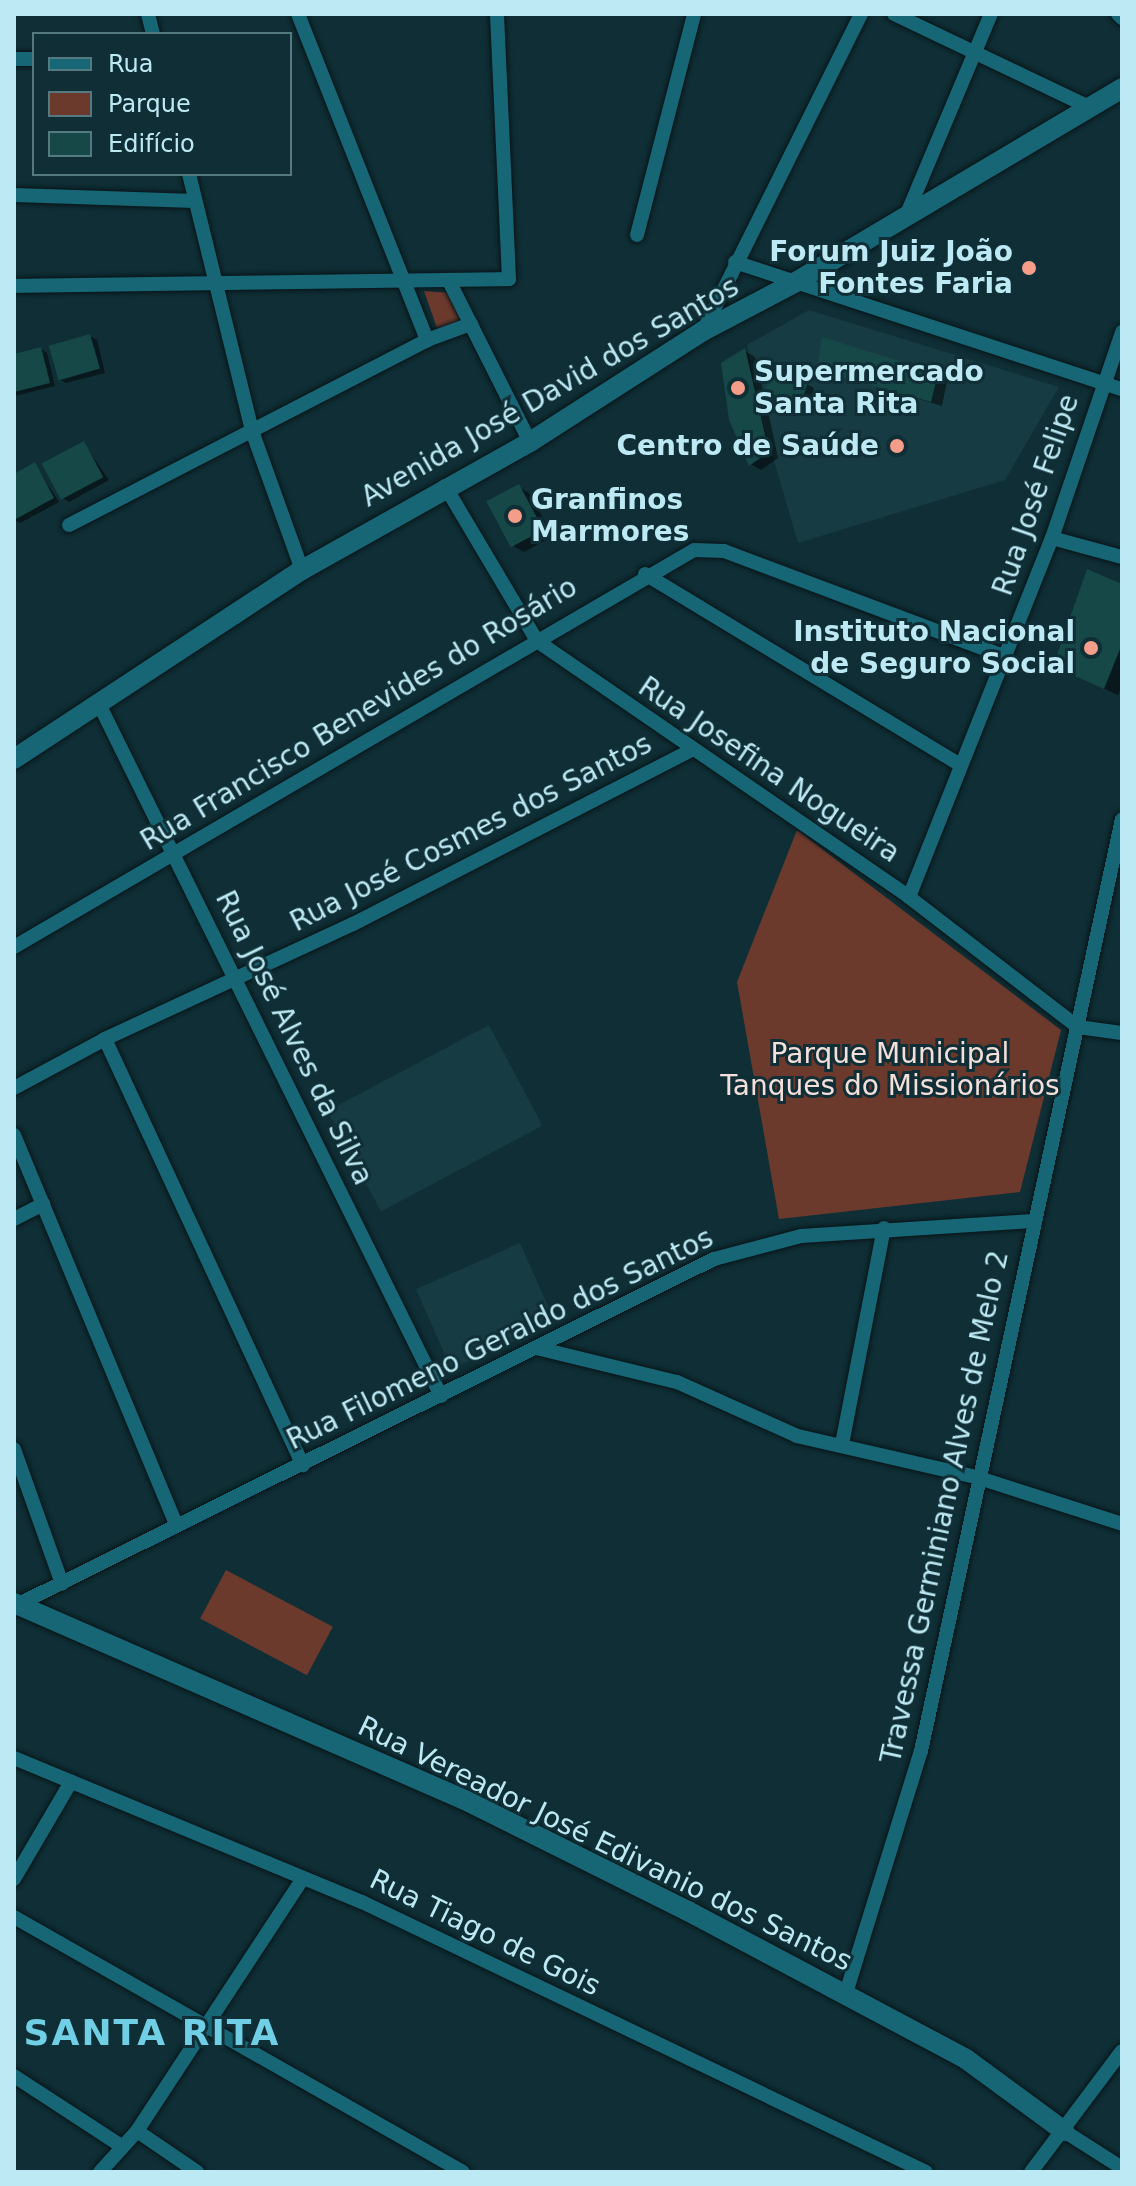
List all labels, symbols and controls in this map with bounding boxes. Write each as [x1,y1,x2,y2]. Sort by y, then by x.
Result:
legend [32,32,292,176]
text: Rua [108,50,154,78]
text: Parque [108,90,191,118]
text: Edifício [108,130,195,158]
place label: Forum Juiz João Fontes Faria [769,235,1013,301]
marker: Forum Juiz João Fontes Faria [1020,259,1038,277]
street label: Avenida José David dos Santos [355,270,745,514]
place label: Supermercado Santa Rita [754,355,984,421]
marker: Supermercado Santa Rita [729,379,747,397]
street label: Rua José Felipe [986,390,1086,600]
place label: Centro de Saúde [617,429,879,463]
marker: Centro de Saúde [886,435,908,457]
place label: Granfinos Marmores [531,483,689,549]
marker: Granfinos Marmores [506,507,524,525]
street label: Rua Francisco Benevides do Rosário [135,570,583,858]
place label: Instituto Nacional de Seguro Social [793,615,1075,681]
marker: Instituto Nacional de Seguro Social [1082,639,1100,657]
street label: Rua Josefina Nogueira [632,670,906,870]
street label: Rua José Cosmes dos Santos [285,727,657,939]
street label: Rua José Alves da Silva [208,885,380,1191]
park label: Parque Municipal Tanques do Missionários [720,1037,1060,1103]
street label: Rua Filomeno Geraldo dos Santos [281,1221,719,1457]
street label: Travessa Germiniano Alves de Melo 2 [874,1248,1016,1766]
street label: Rua Vereador José Edivanio dos Santos [353,1709,857,1979]
street label: Rua Tiago de Gois [364,1863,606,2003]
district label: SANTA RITA [24,2011,280,2055]

